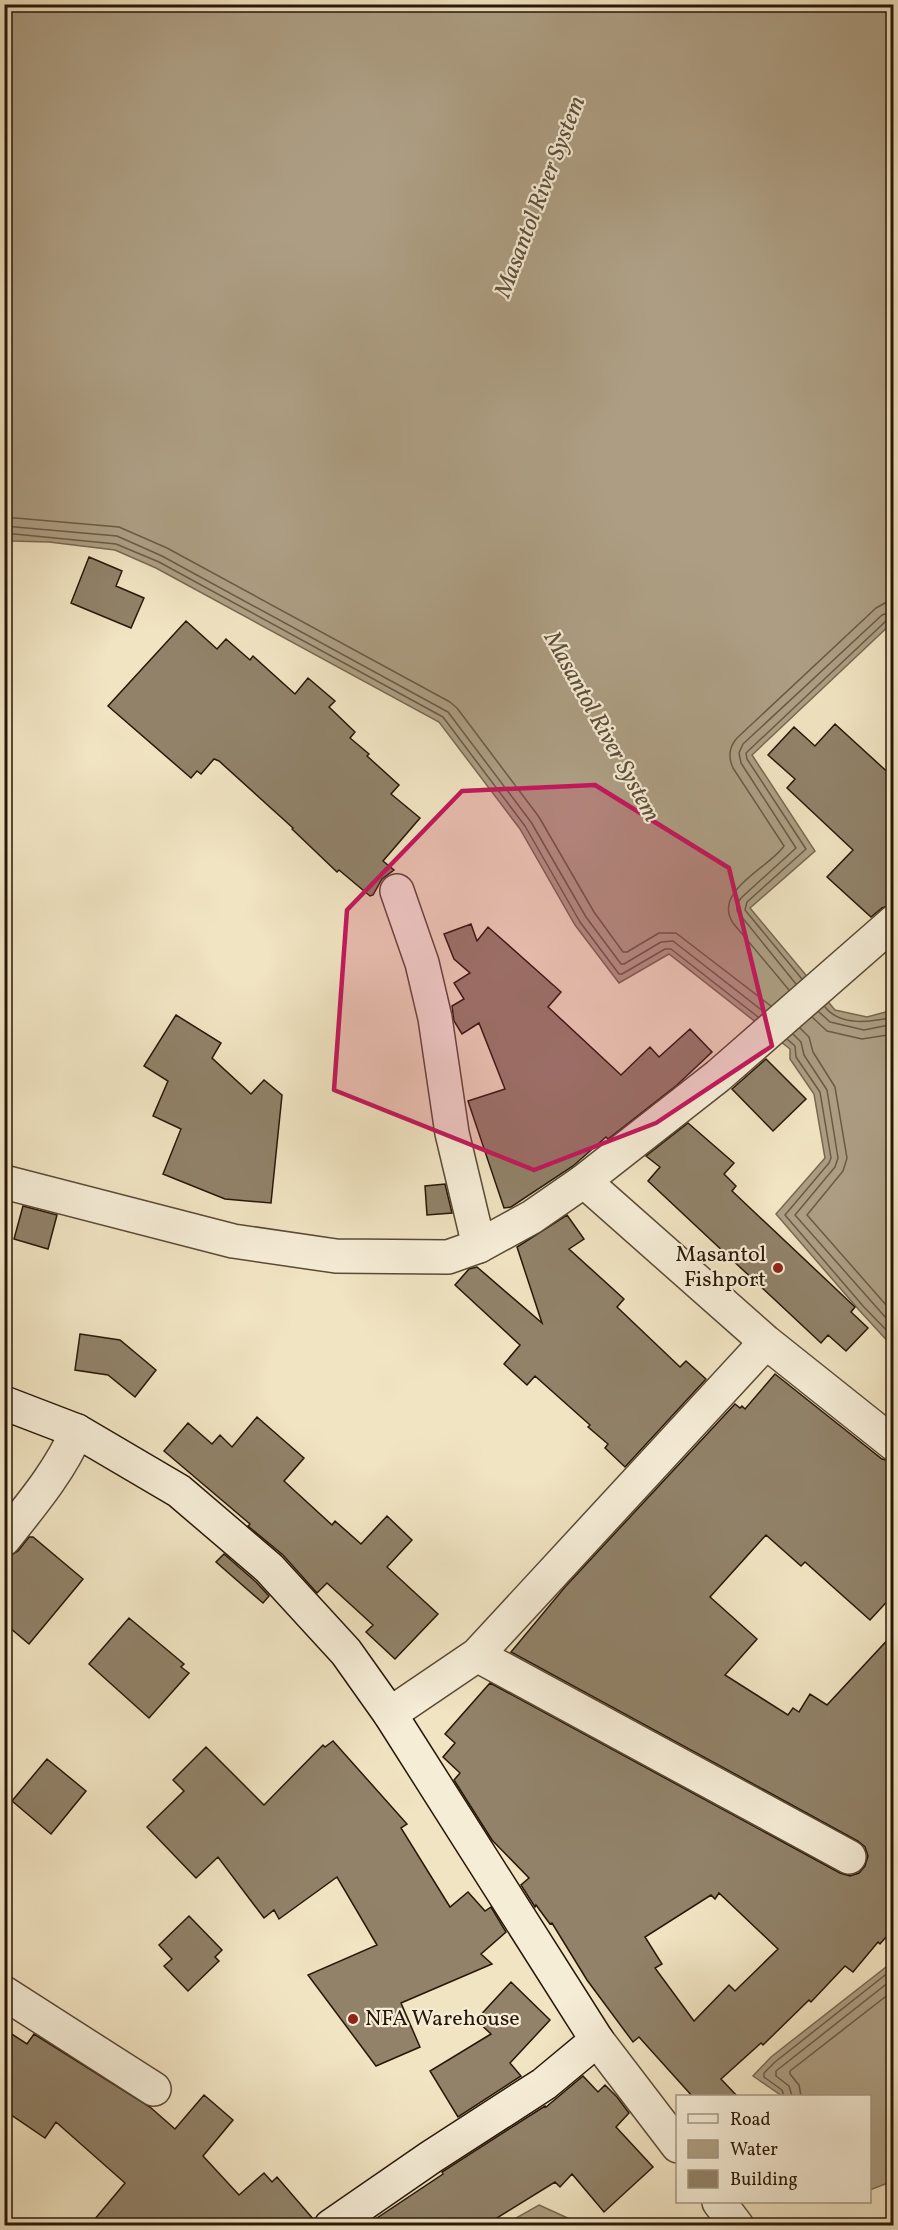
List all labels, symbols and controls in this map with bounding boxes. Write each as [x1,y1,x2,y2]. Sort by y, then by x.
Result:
water label: Masantol River System [487,91,595,304]
water label: Masantol River System [534,625,668,828]
place label: Masantol Fishport [675,1240,766,1296]
marker: Masantol Fishport [771,1261,785,1275]
place label: NFA Warehouse [365,2004,520,2035]
marker: NFA Warehouse [346,2012,360,2026]
legend [676,2095,871,2203]
text: Road [730,2108,771,2133]
text: Water [730,2138,778,2163]
text: Building [730,2168,798,2193]

